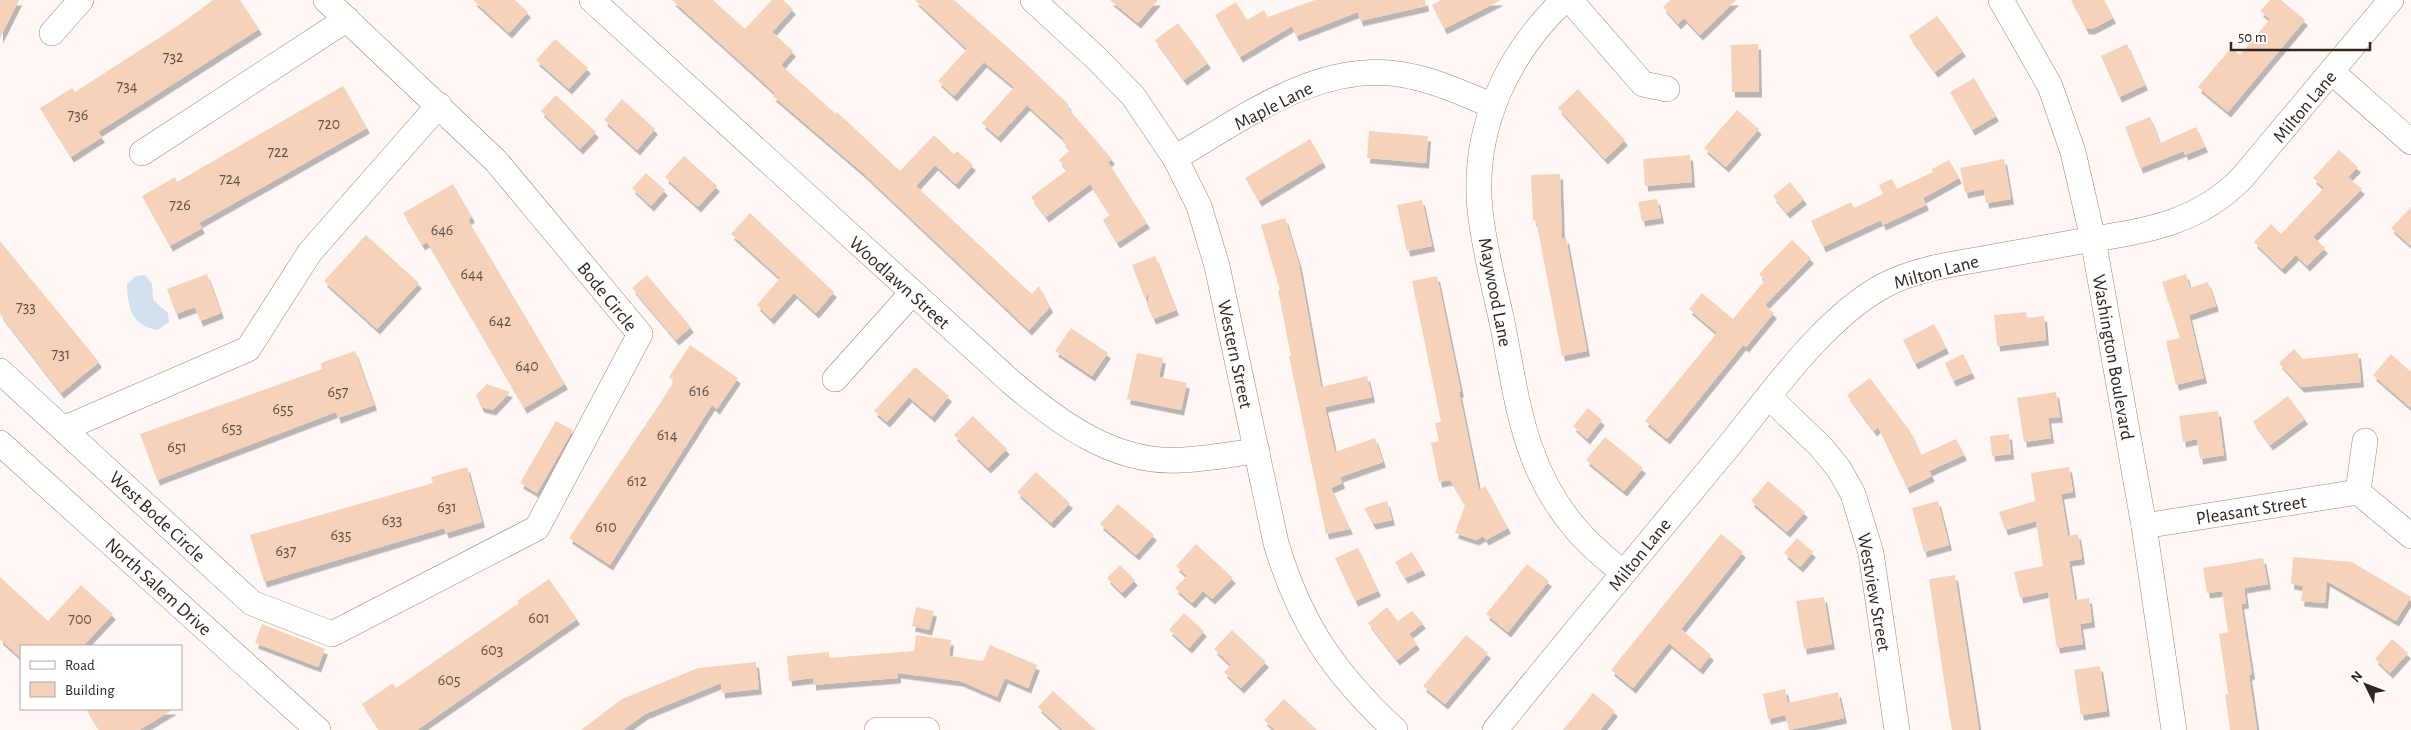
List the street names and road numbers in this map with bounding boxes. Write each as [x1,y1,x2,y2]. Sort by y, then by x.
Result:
street label: Milton Lane [2270,67,2340,146]
street label: Maple Lane [1232,79,1316,134]
street label: Woodlawn Street [845,233,953,333]
street label: Maywood Lane [1475,236,1514,348]
street label: Milton Lane [1892,252,1981,293]
street label: Bode Circle [574,259,640,335]
street label: Washington Boulevard [2089,273,2136,442]
street label: Western Street [1214,298,1255,410]
street label: West Bode Circle [105,468,209,566]
street label: Pleasant Street [2195,492,2308,529]
street label: Milton Lane [1605,515,1675,595]
street label: Westview Street [1854,531,1893,653]
street label: North Salem Drive [101,535,215,640]

